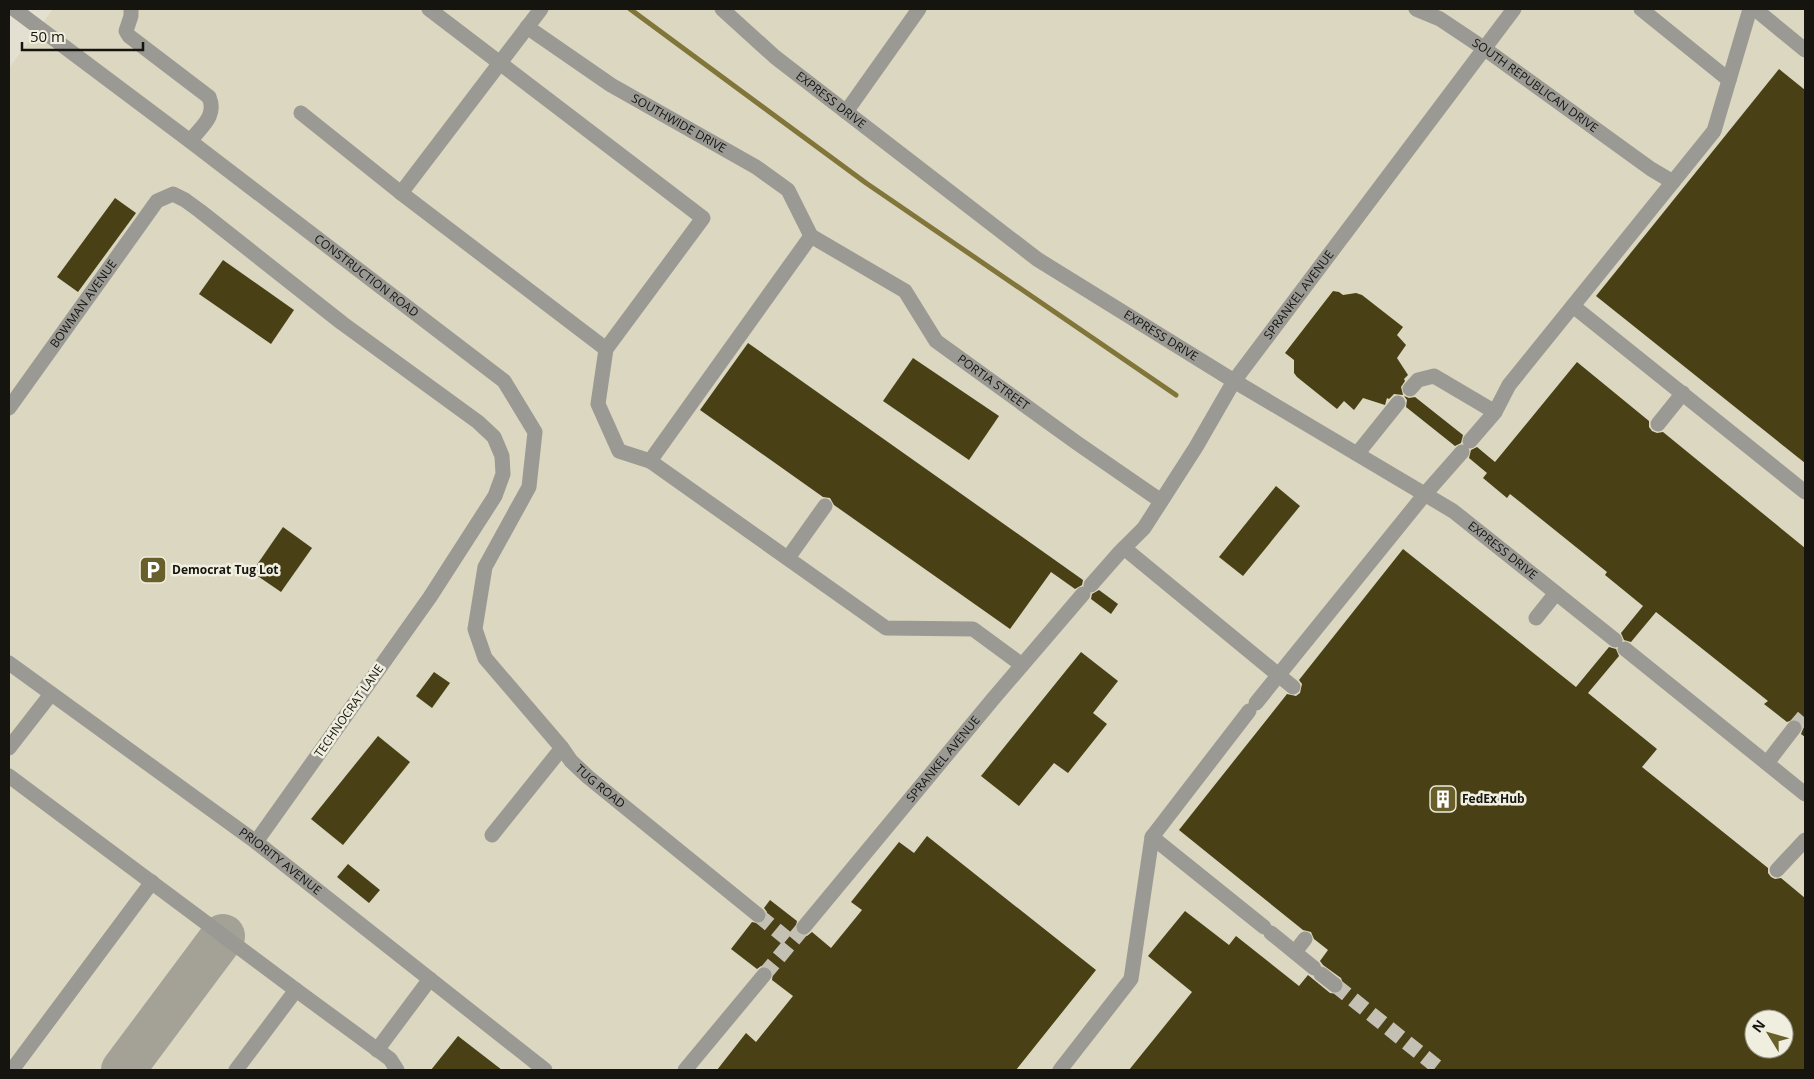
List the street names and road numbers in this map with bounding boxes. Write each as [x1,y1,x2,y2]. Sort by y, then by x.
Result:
street label: SOUTH REPUBLICAN DRIVE [1469,34,1602,136]
street label: EXPRESS DRIVE [792,67,870,132]
street label: SOUTHWIDE DRIVE [629,89,730,157]
street label: CONSTRUCTION ROAD [311,230,422,321]
street label: SPRANKEL AVENUE [1259,247,1337,343]
street label: BOWMAN AVENUE [46,256,120,351]
street label: EXPRESS DRIVE [1121,306,1202,365]
street label: PORTIA STREET [954,350,1033,414]
street label: EXPRESS DRIVE [1464,517,1541,583]
street label: TECHNOCRAT LANE [310,661,387,761]
street label: SPRANKEL AVENUE [902,712,983,806]
street label: TUG ROAD [572,760,629,812]
street label: PRIORITY AVENUE [236,823,325,899]

